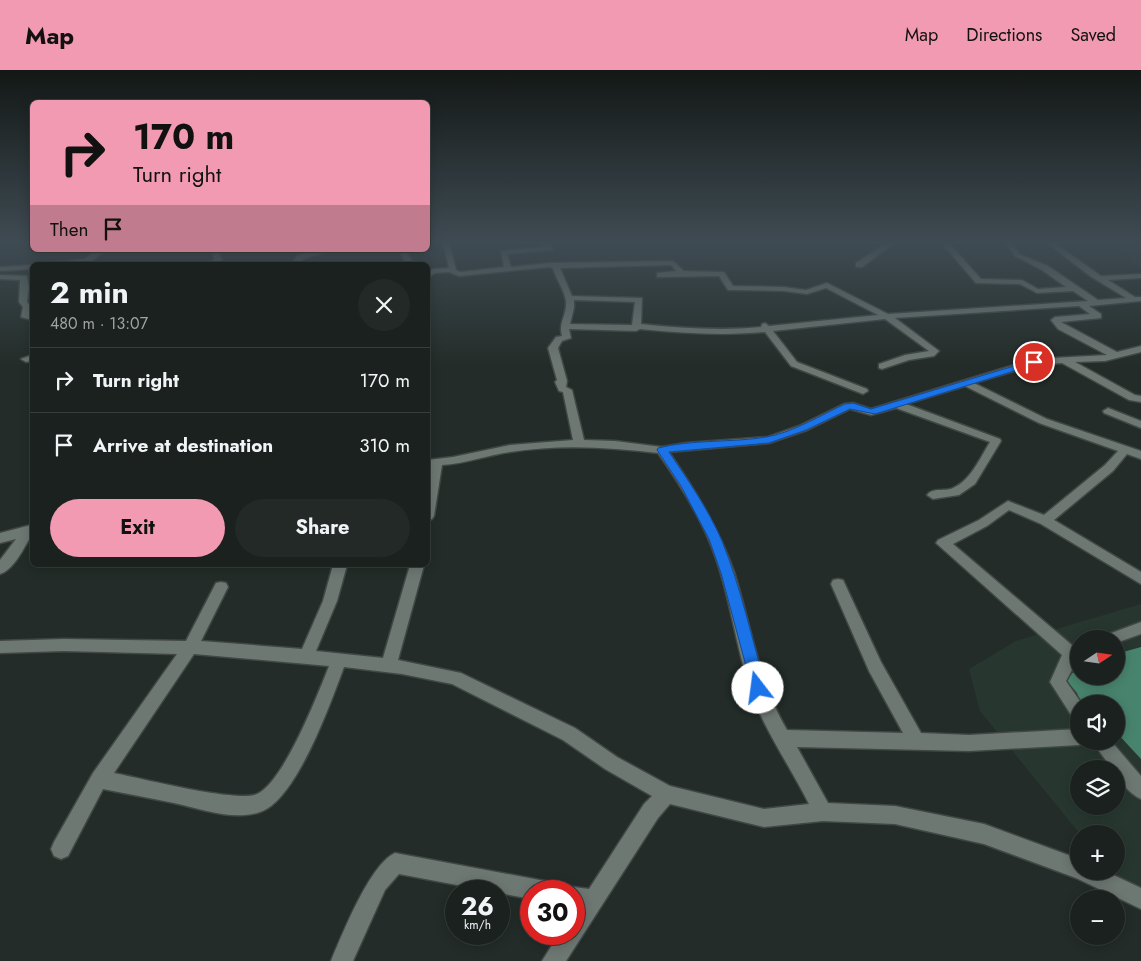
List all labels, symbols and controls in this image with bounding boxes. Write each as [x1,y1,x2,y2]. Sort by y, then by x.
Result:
text: Map [25,18,74,53]
text: Map [905,22,938,48]
text: Directions [966,22,1042,48]
text: Saved [1070,22,1116,48]
text: 170 m [133,112,234,162]
icon: right [50,120,115,185]
text: Turn right [133,158,221,190]
icon: arrive [99,215,127,243]
text: Then [50,216,89,243]
text: 2 min [50,271,129,314]
button: close [358,279,410,331]
text: 480 m · 13:07 [50,312,148,335]
pin [1013,341,1055,383]
icon: arrive [1020,348,1048,376]
icon: right [50,366,78,394]
text: Turn right [93,367,179,394]
text: 170 m [360,367,410,394]
icon: arrive [50,431,78,459]
text: Arrive at destination [93,432,273,459]
text: 310 m [359,432,410,459]
button: Exit [50,499,225,557]
button: Share [235,499,410,557]
north arrow [1070,630,1125,685]
map controls [1070,630,1125,945]
position arrow [731,661,783,713]
button: sound [1070,695,1125,750]
button: layers [1070,760,1125,815]
button: + [1070,825,1125,880]
speed limit sign: 30 [520,880,585,945]
text: 26 [461,888,494,924]
button: − [1070,890,1125,945]
text: km/h [464,916,491,934]

